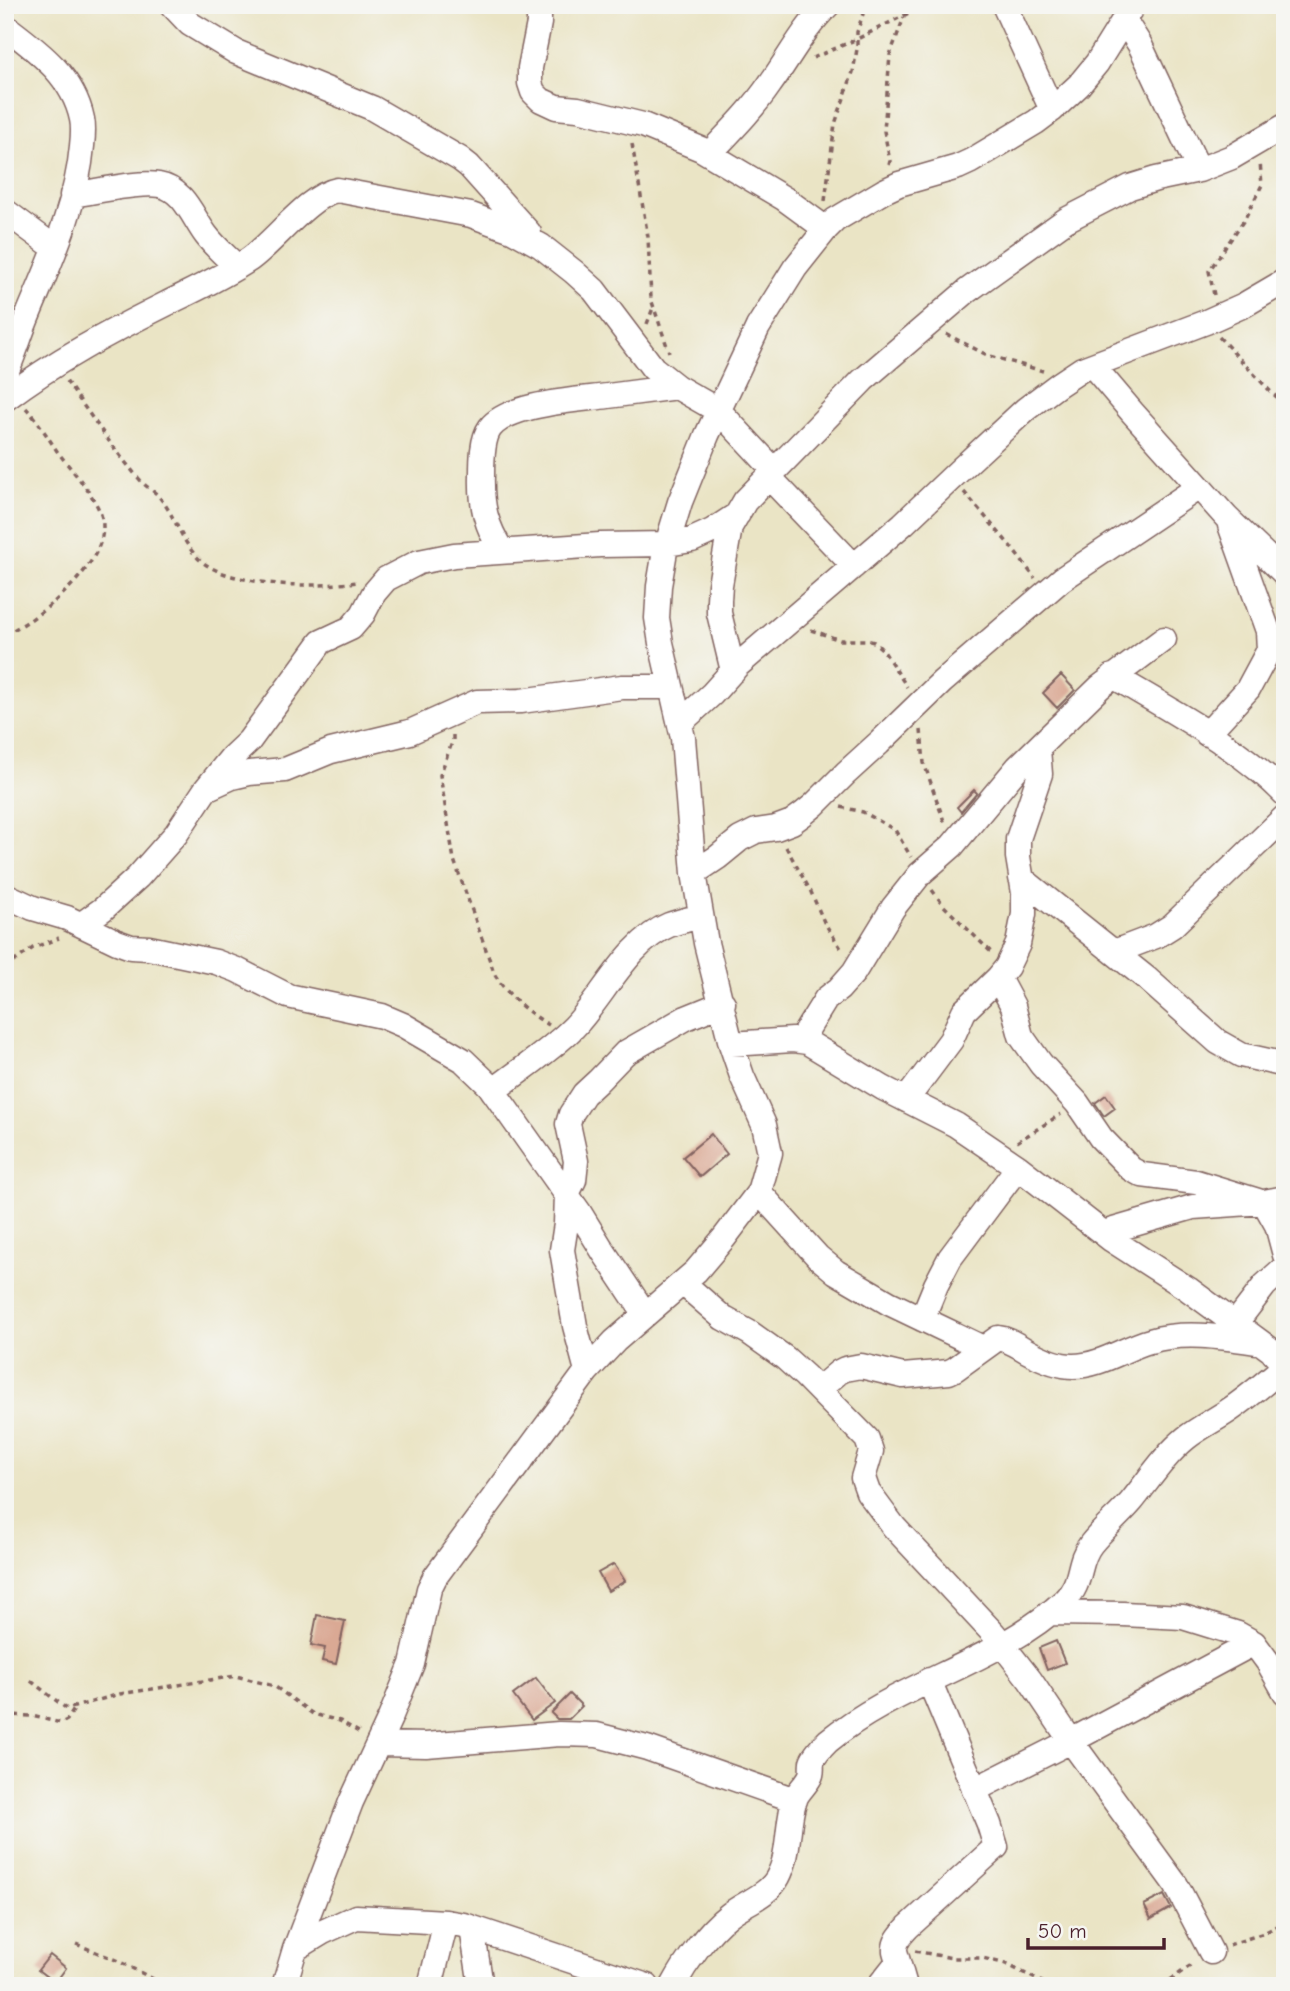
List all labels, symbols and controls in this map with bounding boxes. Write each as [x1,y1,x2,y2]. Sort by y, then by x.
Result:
scale bar [1028,1907,1164,1951]
text: 50 m [1038,1919,1087,1943]

